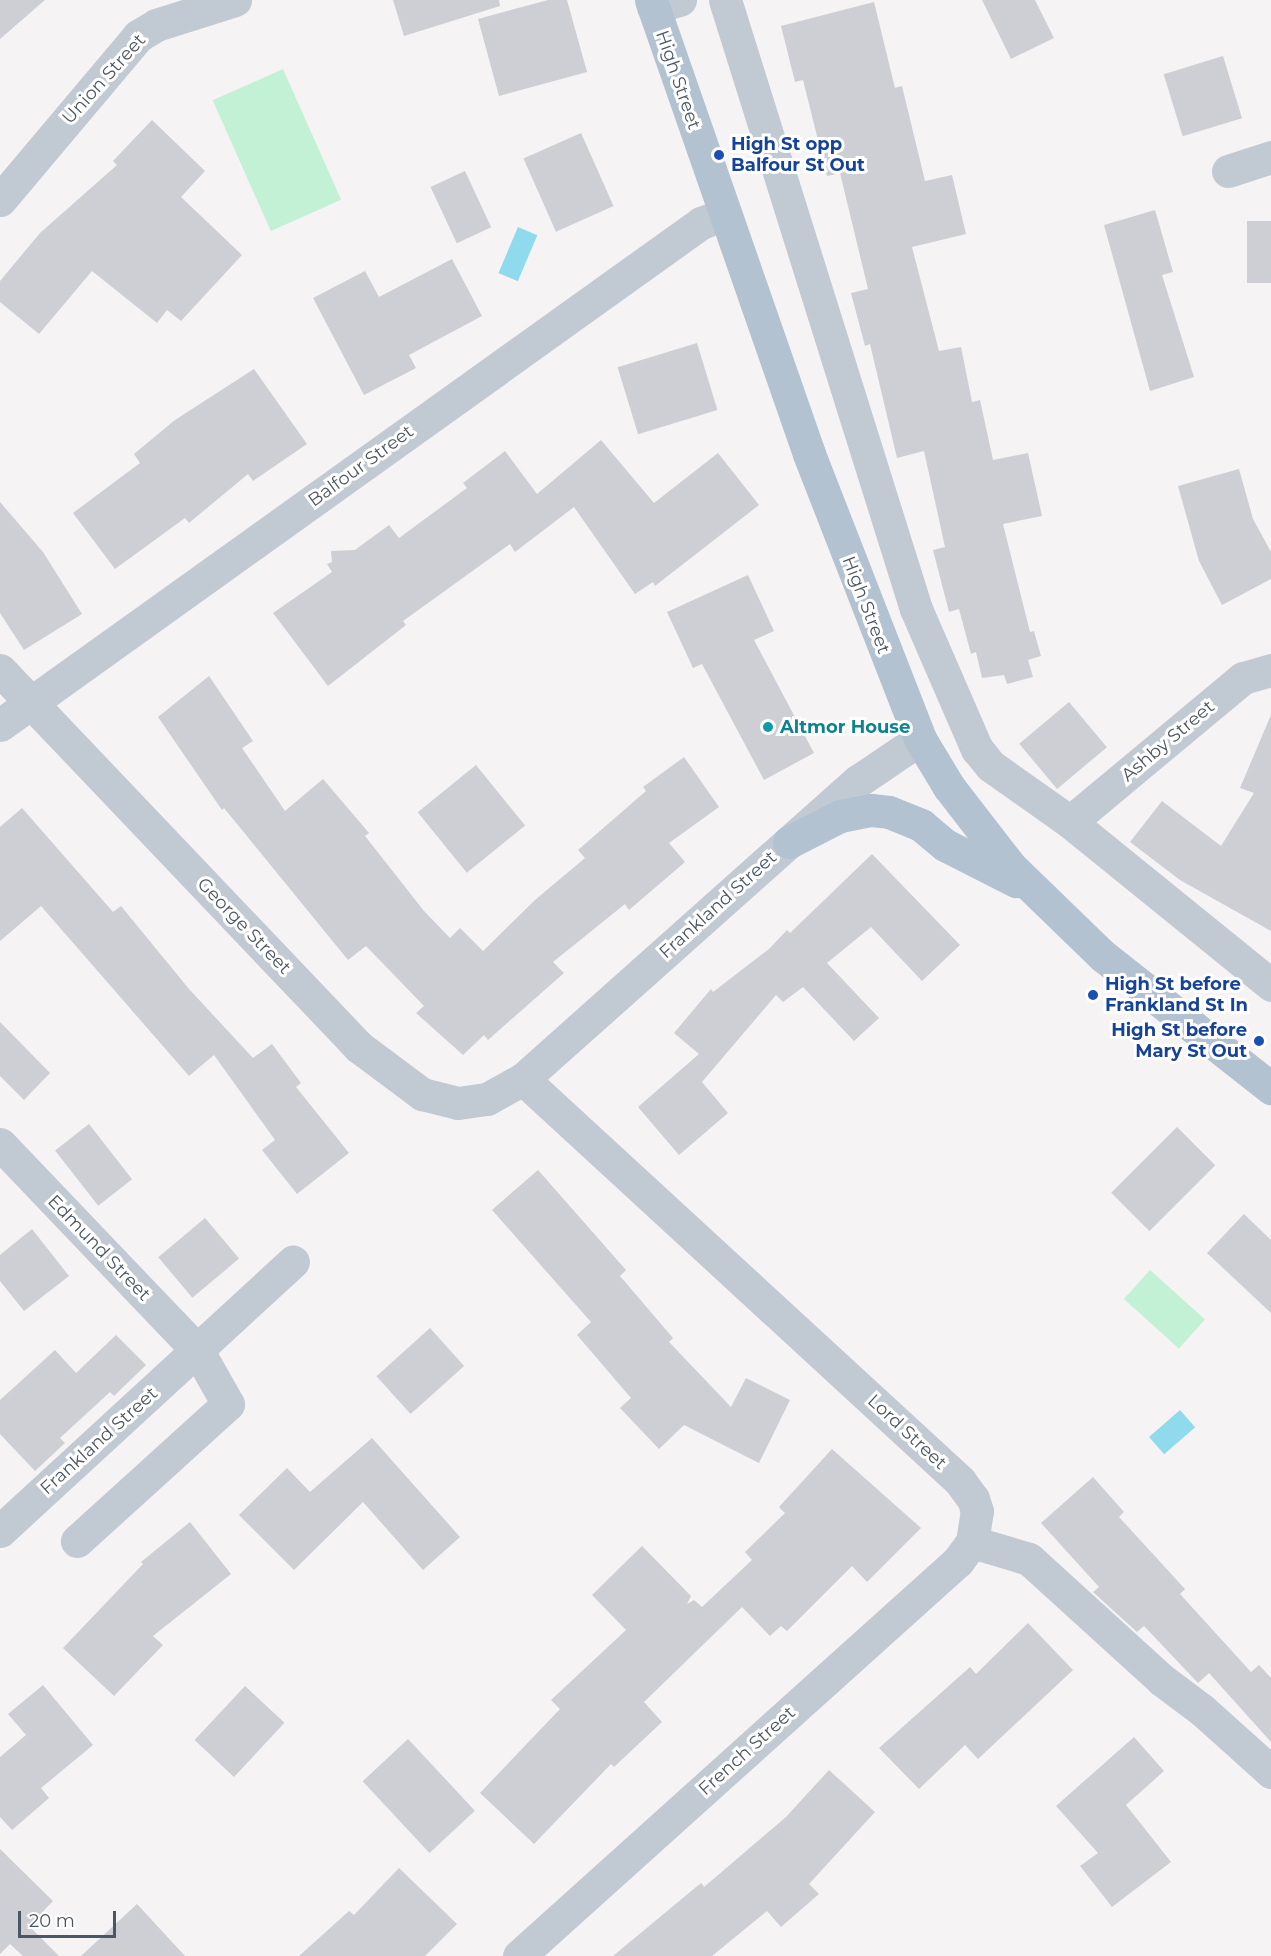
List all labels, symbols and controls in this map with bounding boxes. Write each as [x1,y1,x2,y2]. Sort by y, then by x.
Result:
street label: High Street [651,28,705,132]
street label: Union Street [58,29,150,129]
place label: High St opp Balfour St Out [731,134,865,176]
marker: High St opp Balfour St Out [712,148,726,162]
street label: Balfour Street [304,421,418,511]
street label: High Street [837,553,895,657]
street label: Ashby Street [1117,696,1219,786]
place label: Altmor House [780,716,910,738]
marker: Altmor House [761,720,775,734]
street label: Frankland Street [655,847,781,963]
street label: George Street [193,873,295,979]
place label: High St before Frankland St In [1105,974,1248,1016]
marker: High St before Frankland St In [1086,988,1100,1002]
place label: High St before Mary St Out [1111,1020,1247,1062]
marker: High St before Mary St Out [1252,1034,1266,1048]
street label: Edmund Street [43,1191,155,1305]
street label: Frankland Street [36,1383,162,1499]
street label: Lord Street [863,1390,951,1474]
street label: French Street [694,1702,800,1800]
scale bar [21,1899,118,1937]
text: 20 m [29,1910,75,1932]

